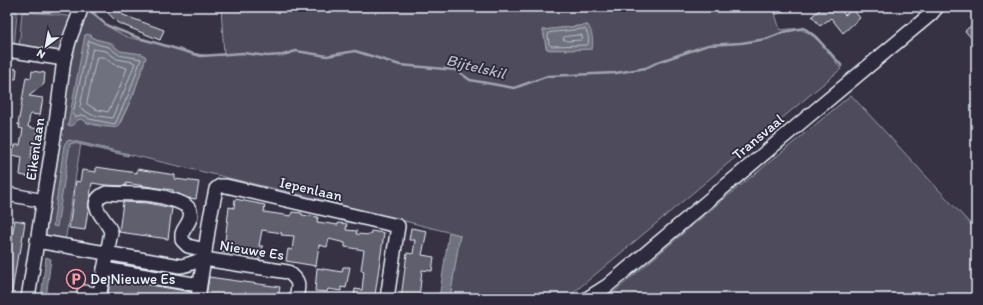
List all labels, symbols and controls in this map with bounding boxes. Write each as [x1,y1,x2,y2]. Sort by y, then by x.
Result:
north arrow [26,26,66,66]
text: N [34,47,48,62]
water label: Bijtelskil [444,50,509,83]
street label: Transvaal [728,110,788,164]
street label: Eikenlaan [22,116,48,182]
street label: Iepenlaan [278,173,345,205]
street label: Nieuwe Es [218,236,286,264]
parking icon: De Nieuwe Es [65,268,87,290]
place label: De Nieuwe Es [90,270,176,288]

